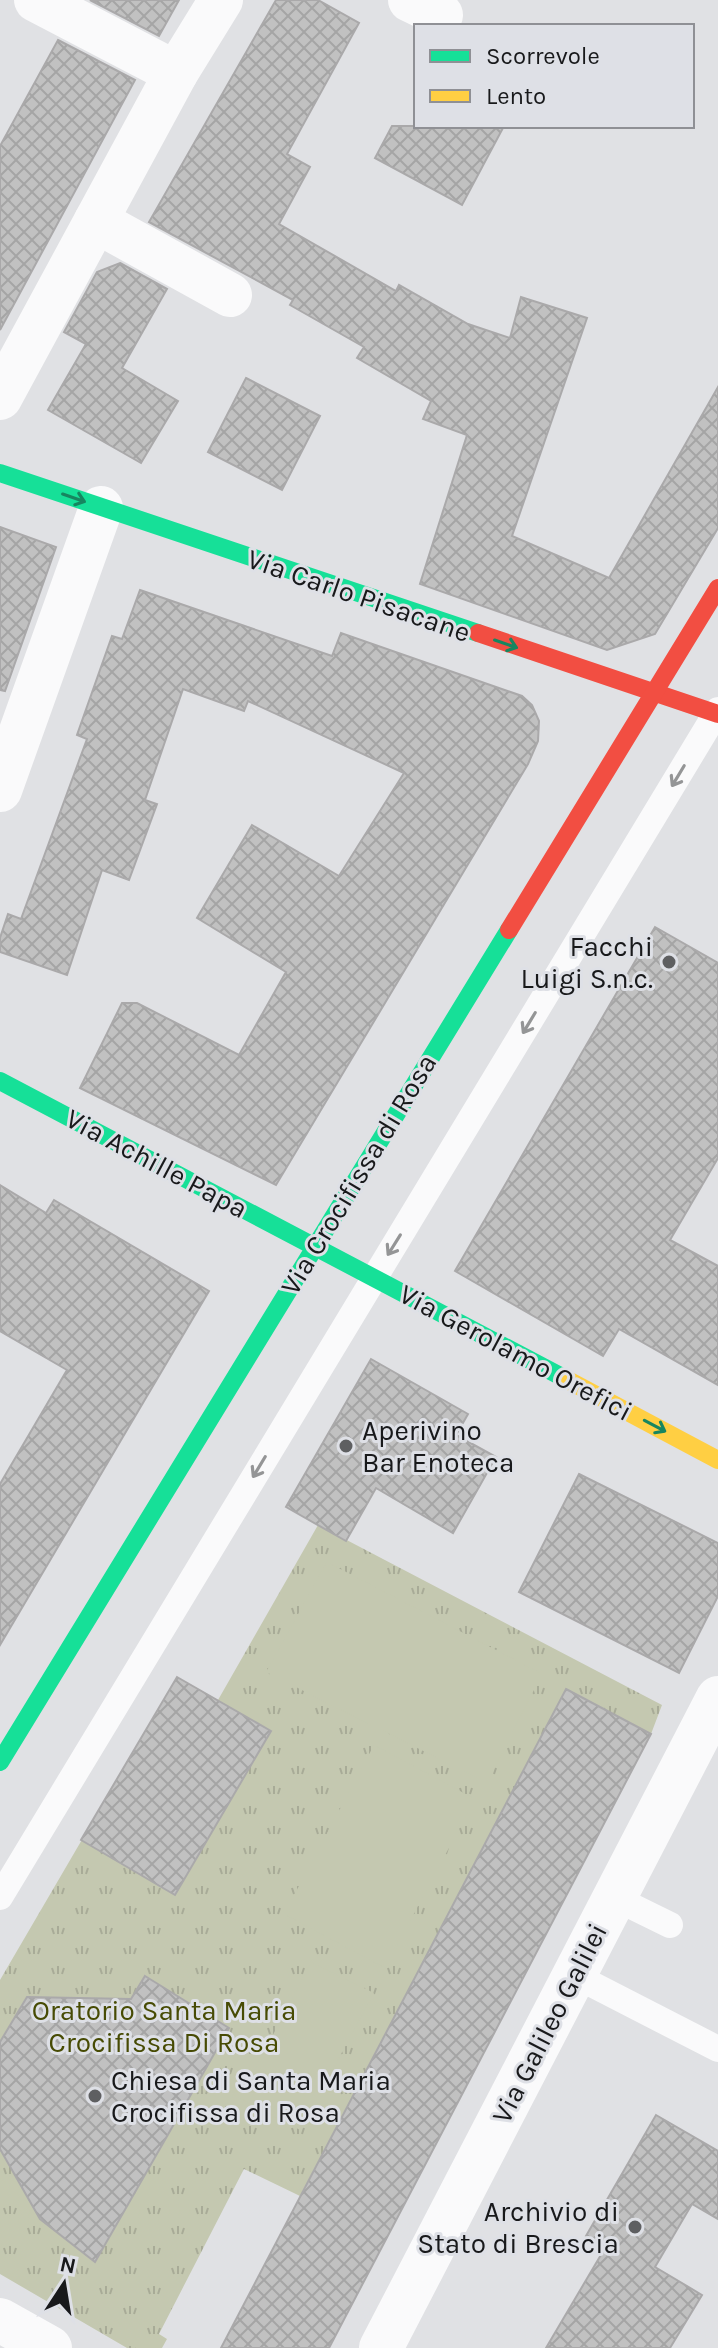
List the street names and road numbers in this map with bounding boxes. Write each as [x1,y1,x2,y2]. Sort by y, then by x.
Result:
street label: Via Carlo Pisacane [243,542,475,649]
street label: Via Crocifissa di Rosa [273,1048,443,1301]
street label: Via Achille Papa [60,1102,253,1225]
street label: Via Gerolamo Orefici [394,1277,638,1428]
street label: Via Galileo Galilei [485,1918,614,2129]

